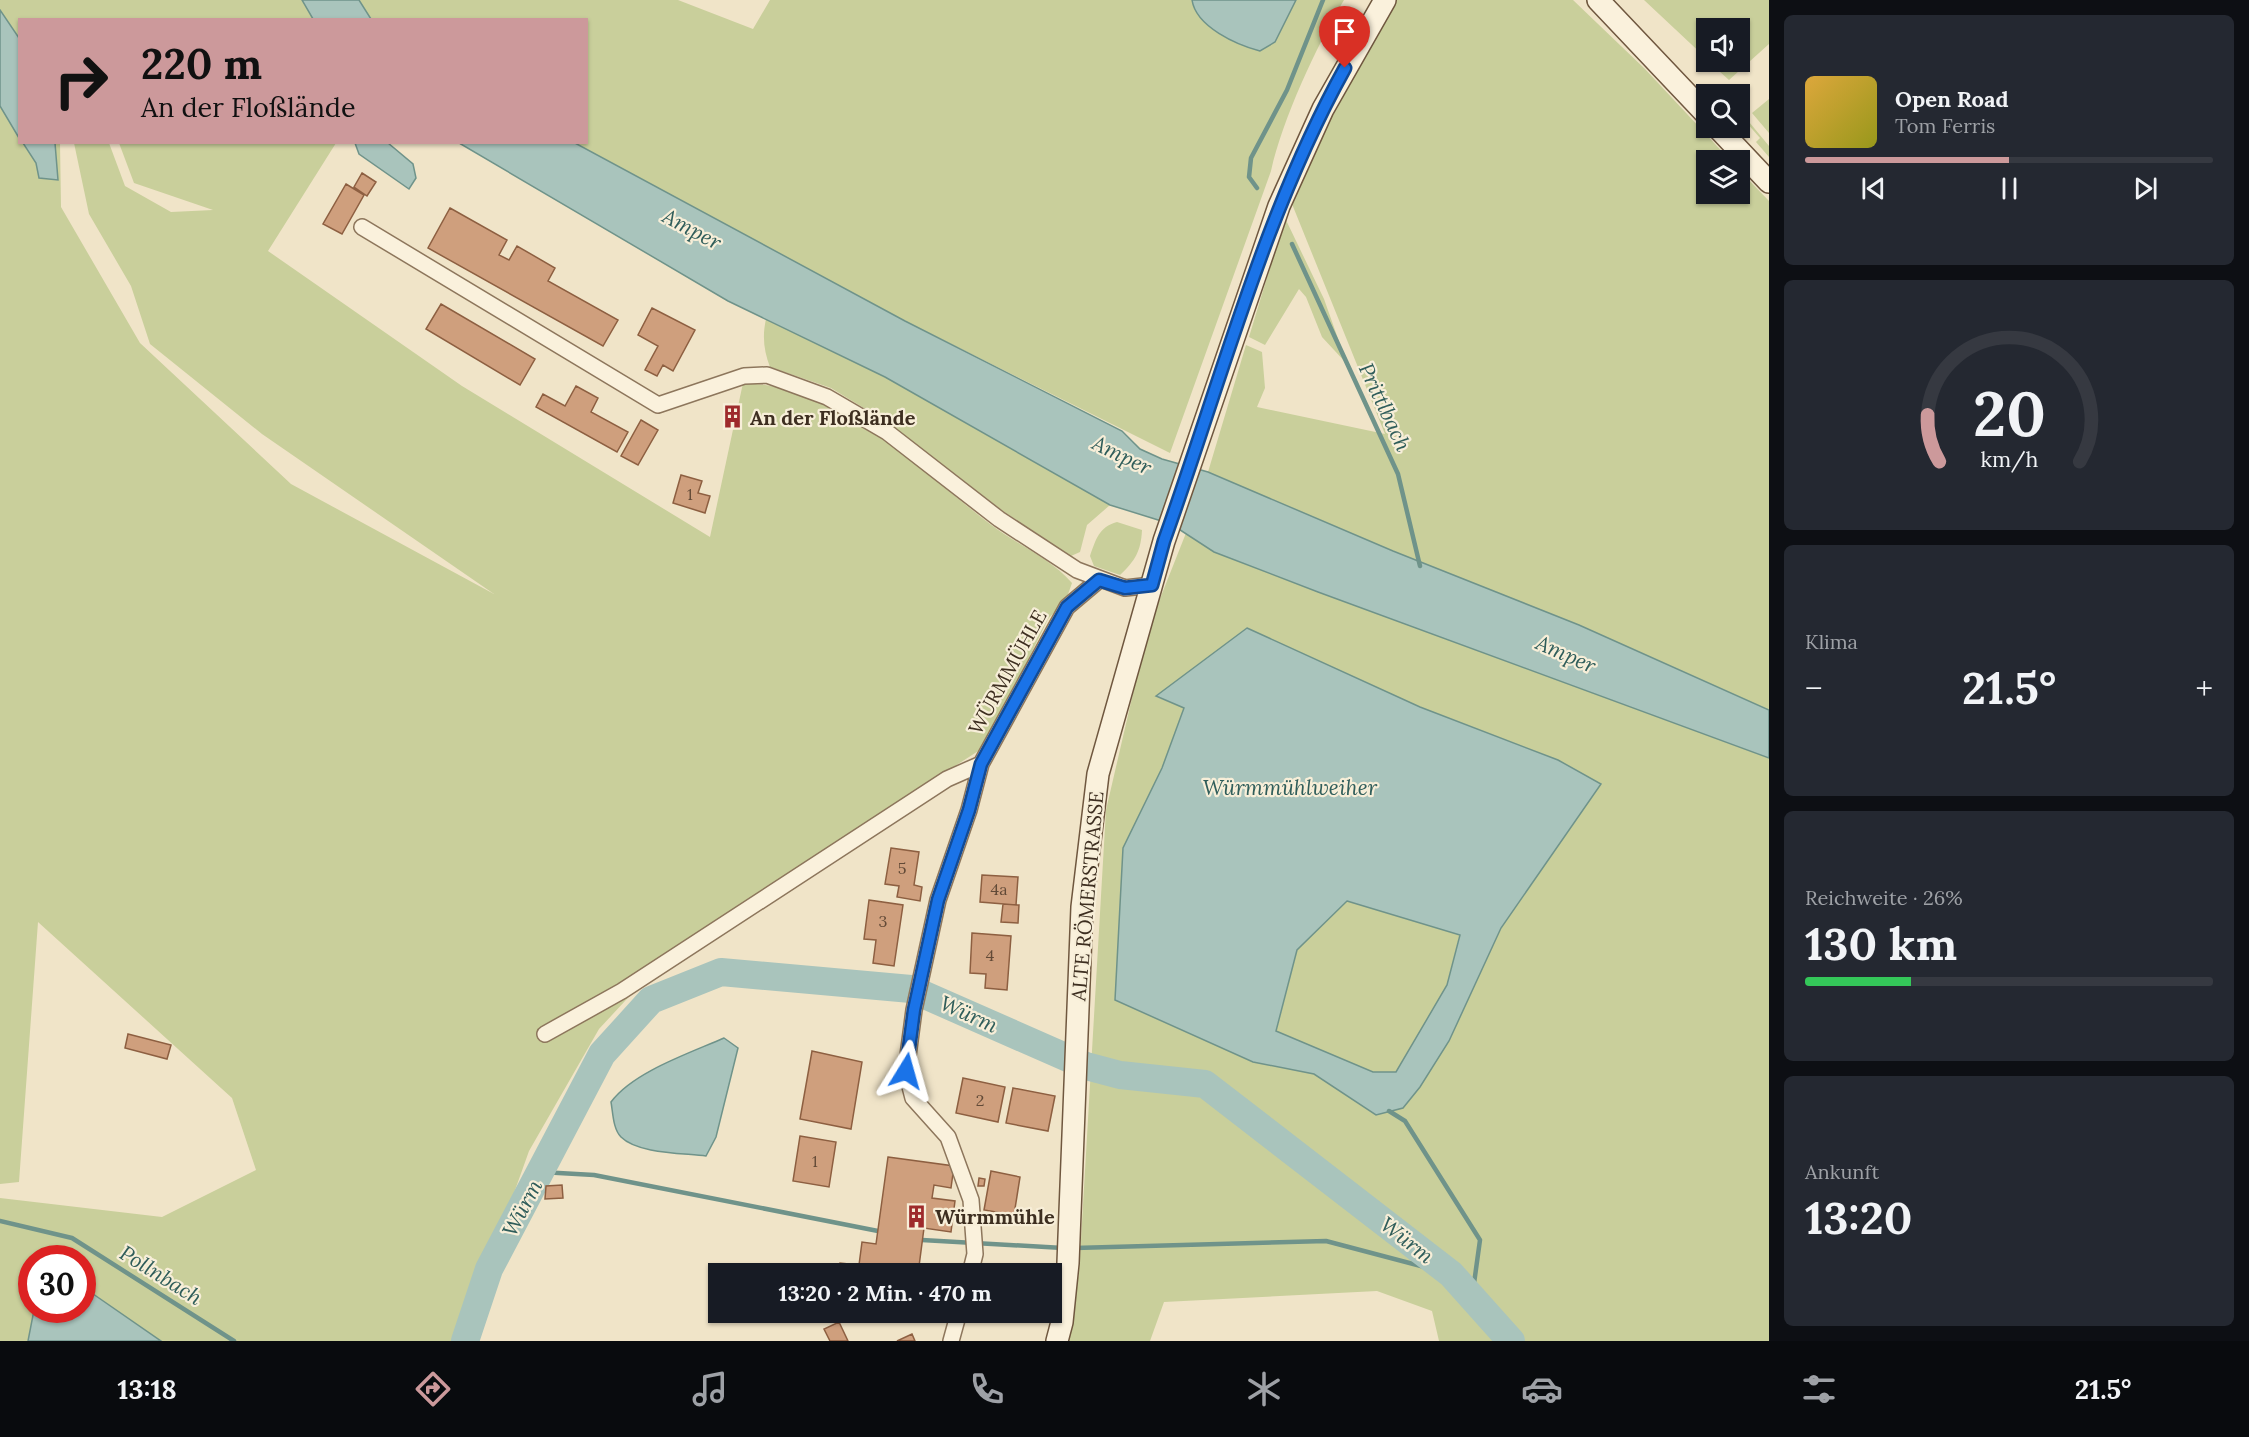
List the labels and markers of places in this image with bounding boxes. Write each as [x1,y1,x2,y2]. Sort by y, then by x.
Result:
pin [1319,6,1370,68]
building icon: An der Floßlände [719,404,745,430]
place label: An der Floßlände [750,405,916,430]
building icon: Würmmühle [904,1203,930,1229]
place label: Würmmühle [935,1204,1055,1229]

